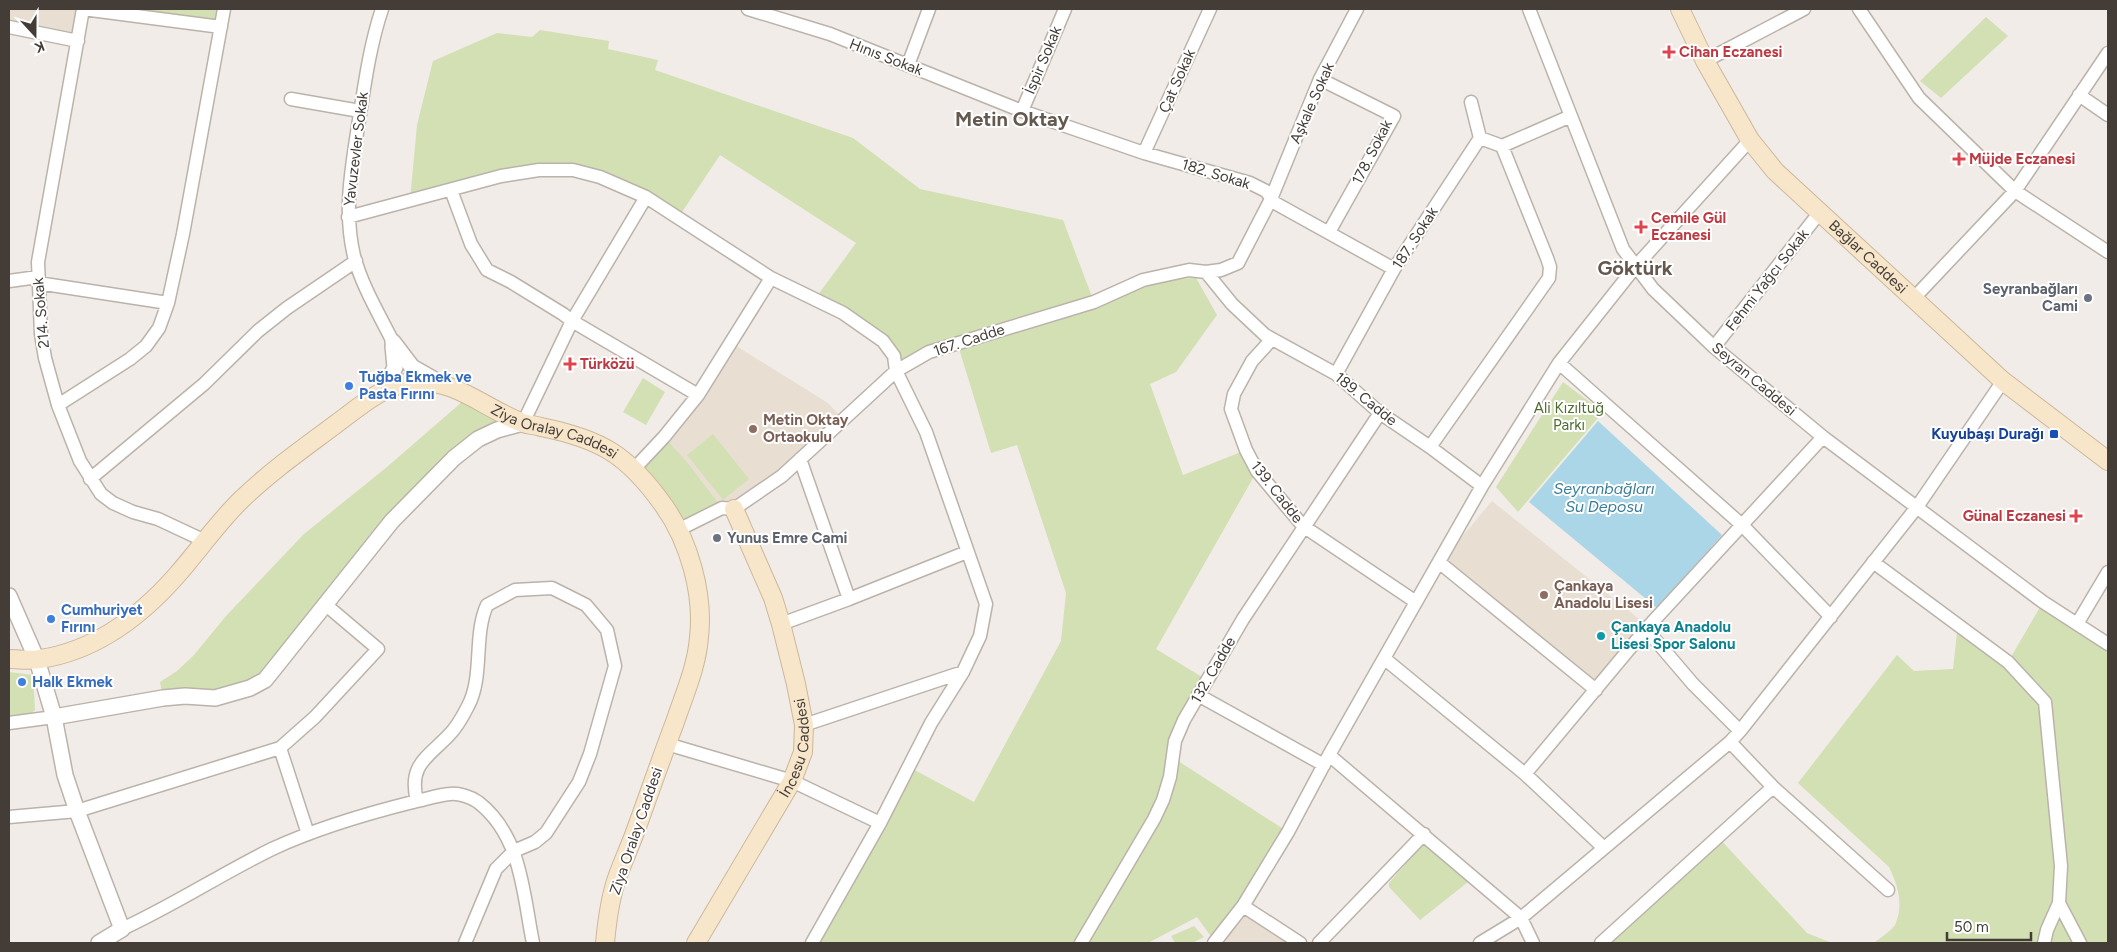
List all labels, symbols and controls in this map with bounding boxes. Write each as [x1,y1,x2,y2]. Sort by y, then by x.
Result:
north arrow [10,10,60,60]
street label: İspir Sokak [1021,23,1066,97]
street label: Hınıs Sokak [847,35,926,79]
text: K [31,37,47,57]
place label: Cihan Eczanesi [1679,43,1782,61]
street label: Çat Sokak [1155,46,1199,116]
marker: Cihan Eczanesi [1663,46,1675,58]
street label: Aşkale Sokak [1286,59,1338,146]
street label: Yavuzevler Sokak [340,90,372,207]
district label: Metin Oktay [955,107,1069,131]
street label: 178. Sokak [1348,116,1396,187]
place label: Müjde Eczanesi [1969,150,2076,168]
marker: Müjde Eczanesi [1953,153,1965,165]
street label: 182. Sokak [1180,155,1253,193]
street label: 187. Sokak [1388,203,1442,272]
place label: Cemile Gül Eczanesi [1651,209,1726,244]
street label: Bağlar Caddesi [1825,216,1911,297]
marker: Cemile Gül Eczanesi [1635,221,1647,233]
street label: Fehmi Yağcı Sokak [1722,225,1813,335]
district label: Göktürk [1598,256,1673,280]
street label: 214. Sokak [29,276,53,349]
place label: Seyranbağları Cami [1983,280,2078,315]
marker: Seyranbağları Cami [2082,292,2094,304]
street label: 167. Cadde [931,320,1007,360]
street label: Seyran Caddesi [1708,338,1800,420]
place label: Türközü [580,355,634,373]
marker: Türközü [564,358,576,370]
place label: Tuğba Ekmek ve Pasta Fırını [359,368,472,403]
street label: 189. Cadde [1331,368,1401,430]
marker: Tuğba Ekmek ve Pasta Fırını [343,380,355,392]
park label: Ali Kızıltuğ Parkı [1534,399,1604,434]
street label: Ziya Oralay Caddesi [488,400,621,463]
place label: Metin Oktay Ortaokulu [763,411,849,446]
marker: Metin Oktay Ortaokulu [747,423,759,435]
place label: Kuyubaşı Durağı [1931,425,2044,443]
marker: Kuyubaşı Durağı [2048,428,2060,440]
street label: 139. Cadde [1247,457,1307,527]
water label: Seyranbağları Su Deposu [1553,479,1655,516]
place label: Günal Eczanesi [1963,507,2066,525]
marker: Günal Eczanesi [2070,510,2082,522]
place label: Yunus Emre Cami [727,529,848,547]
marker: Yunus Emre Cami [711,532,723,544]
place label: Çankaya Anadolu Lisesi [1554,577,1653,612]
marker: Çankaya Anadolu Lisesi [1538,589,1550,601]
place label: Cumhuriyet Fırını [61,601,143,636]
marker: Cumhuriyet Fırını [45,613,57,625]
place label: Çankaya Anadolu Lisesi Spor Salonu [1611,618,1735,653]
marker: Çankaya Anadolu Lisesi Spor Salonu [1595,630,1607,642]
street label: 132. Cadde [1187,634,1239,706]
place label: Halk Ekmek [32,673,113,691]
marker: Halk Ekmek [16,676,28,688]
street label: İncesu Caddesi [775,697,813,801]
street label: Ziya Oralay Caddesi [606,765,666,897]
scale bar [1947,910,2031,942]
text: 50 m [1954,918,1989,936]

